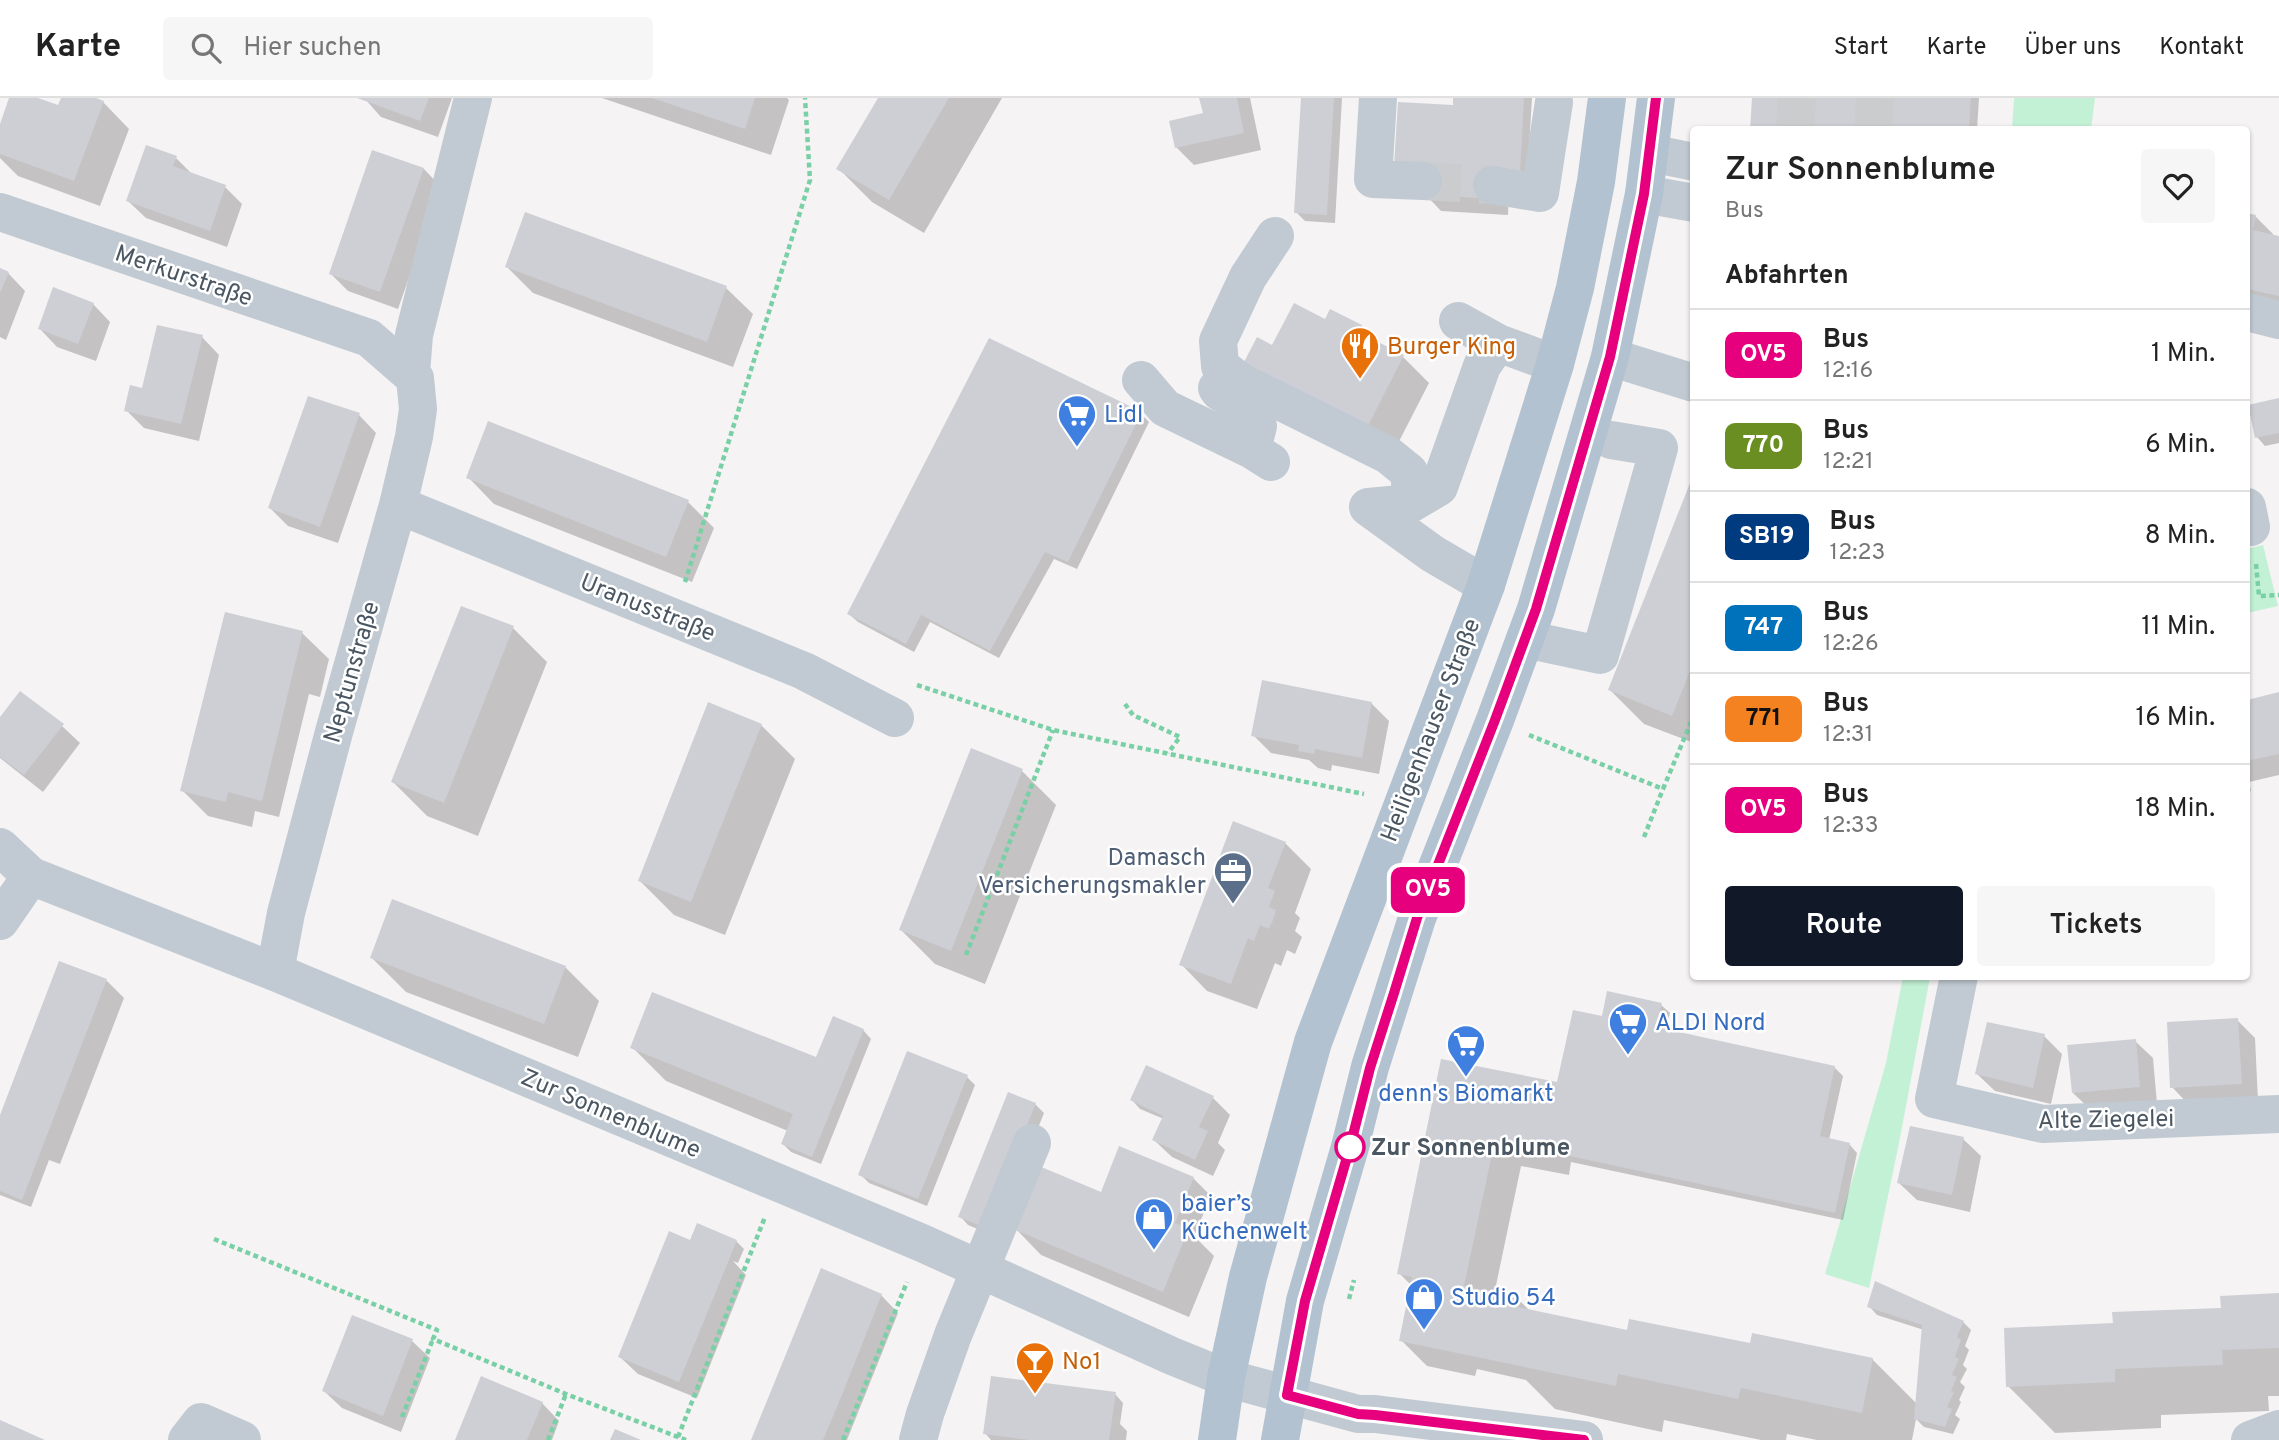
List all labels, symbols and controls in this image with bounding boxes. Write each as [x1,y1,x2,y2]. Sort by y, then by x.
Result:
search box [163,17,653,80]
text: Karte [35,27,121,69]
icon: search [187,29,225,67]
text: Hier suchen [243,32,382,65]
text: Start [1834,33,1888,63]
text: Karte [1926,33,1986,63]
text: Über uns [2024,33,2121,63]
text: Kontakt [2159,33,2244,63]
button: heart [2141,149,2215,223]
text: Zur Sonnenblume [1725,150,1996,192]
text: Bus [1725,197,1764,226]
street label: Merkurstraße [111,239,256,314]
text: Abfahrten [1725,260,1849,293]
text: Bus [1823,324,1869,357]
restaurant icon: Burger King [1339,325,1381,380]
place label: Burger King [1387,333,1516,363]
text: 1 Min. [2151,338,2215,371]
text: OV5 [1740,340,1787,370]
text: 12:16 [1823,357,1873,386]
supermarket icon: Lidl [1056,393,1098,448]
place label: Lidl [1104,401,1143,431]
text: Bus [1823,415,1869,448]
text: 6 Min. [2145,429,2215,462]
text: 770 [1743,431,1784,461]
text: 12:21 [1823,448,1874,477]
text: Bus [1830,506,1876,539]
text: 8 Min. [2145,520,2215,553]
text: SB19 [1739,522,1795,552]
text: 12:23 [1830,539,1885,568]
street label: Uranusstraße [575,568,719,650]
text: Bus [1823,597,1869,630]
street label: Neptunstraße [318,598,387,747]
text: 11 Min. [2141,611,2215,644]
text: 747 [1744,613,1783,643]
street label: Heiligenhauser Straße [1375,615,1488,847]
text: 12:26 [1823,630,1879,659]
text: Bus [1823,688,1869,721]
text: 16 Min. [2135,702,2215,735]
text: 771 [1746,704,1781,734]
text: 12:31 [1823,721,1873,750]
text: Bus [1823,779,1869,812]
text: 18 Min. [2135,793,2215,826]
text: OV5 [1740,795,1787,825]
text: 12:33 [1823,812,1879,841]
place label: Damasch Versicherungsmakler [978,844,1206,902]
office icon: Damasch Versicherungsmakler [1212,850,1254,905]
line badge: OV5 [1388,867,1468,913]
text: OV5 [1405,875,1451,905]
button: Route [1725,886,1963,966]
button: Tickets [1977,886,2215,966]
supermarket icon: ALDI Nord [1607,1001,1649,1056]
place label: ALDI Nord [1655,1009,1765,1039]
supermarket icon: denn's Biomarkt [1445,1023,1487,1078]
street label: Zur Sonnenblume [516,1063,705,1166]
place label: denn's Biomarkt [1378,1080,1554,1110]
street label: Alte Ziegelei [2037,1105,2175,1137]
marker: Zur Sonnenblume [1335,1132,1365,1162]
place label: Zur Sonnenblume [1371,1134,1570,1164]
place label: baier’s Küchenwelt [1181,1190,1308,1248]
shop icon: baier’s Küchenwelt [1133,1196,1175,1251]
shop icon: Studio 54 [1403,1276,1445,1331]
place label: Studio 54 [1451,1284,1556,1314]
bar icon: No1 [1014,1340,1056,1395]
place label: No1 [1062,1348,1101,1378]

